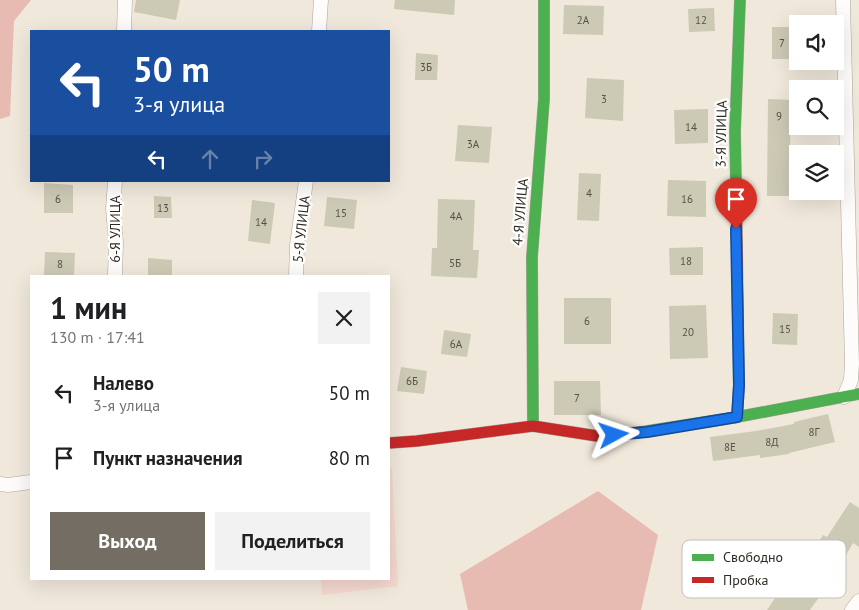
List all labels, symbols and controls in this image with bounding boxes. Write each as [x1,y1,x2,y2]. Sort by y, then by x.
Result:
house number: 2А [577,13,590,27]
house number: 12 [695,13,707,27]
map controls [789,15,844,200]
button: sound [789,15,844,70]
house number: 7 [779,36,785,50]
text: 50 m [133,46,210,92]
icon: left [50,50,115,115]
house number: 3Б [420,60,432,74]
button: search [789,80,844,135]
text: 3-я улица [133,90,225,118]
house number: 3 [601,92,607,106]
street label: 3-Я УЛИЦА [711,99,731,168]
house number: 9 [776,109,782,123]
house number: 14 [685,120,697,134]
house number: 3А [467,137,480,151]
icon: left [143,145,171,173]
icon: ahead [196,145,224,173]
icon: right [249,145,277,173]
button: layers [789,145,844,200]
street label: 4-Я УЛИЦА [508,177,532,246]
pin [715,178,757,229]
icon: arrive [722,185,750,213]
house number: 4 [586,186,592,200]
house number: 6 [55,192,61,206]
house number: 16 [681,192,693,206]
street label: 5-Я УЛИЦА [289,194,314,263]
street label: 6-Я УЛИЦА [106,195,124,263]
house number: 13 [157,201,169,215]
house number: 15 [335,206,347,220]
house number: 4А [450,209,463,223]
house number: 14 [255,215,267,229]
house number: 18 [680,254,692,268]
house number: 5Б [449,256,461,270]
house number: 8 [57,257,63,271]
text: 1 мин [50,288,127,327]
button: close [318,292,370,344]
house number: 6 [584,314,590,328]
house number: 15 [779,322,791,336]
house number: 20 [682,325,694,339]
text: 130 m · 17:41 [50,327,145,347]
house number: 6А [450,337,463,351]
text: Налево [93,371,154,395]
house number: 6Б [406,374,418,388]
icon: left [50,379,78,407]
text: 50 m [329,381,370,405]
house number: 7 [574,391,580,405]
text: 3-я улица [93,395,160,415]
position arrow [587,408,639,460]
house number: 8Г [809,425,821,439]
house number: 8Д [765,435,779,449]
house number: 8Е [724,440,736,454]
icon: arrive [50,444,78,472]
text: Пункт назначения [93,446,243,470]
text: 80 m [329,446,370,470]
button: Выход [50,512,205,570]
button: Поделиться [215,512,370,570]
legend [682,540,846,598]
text: Свободно [723,548,783,566]
text: Пробка [723,571,768,589]

